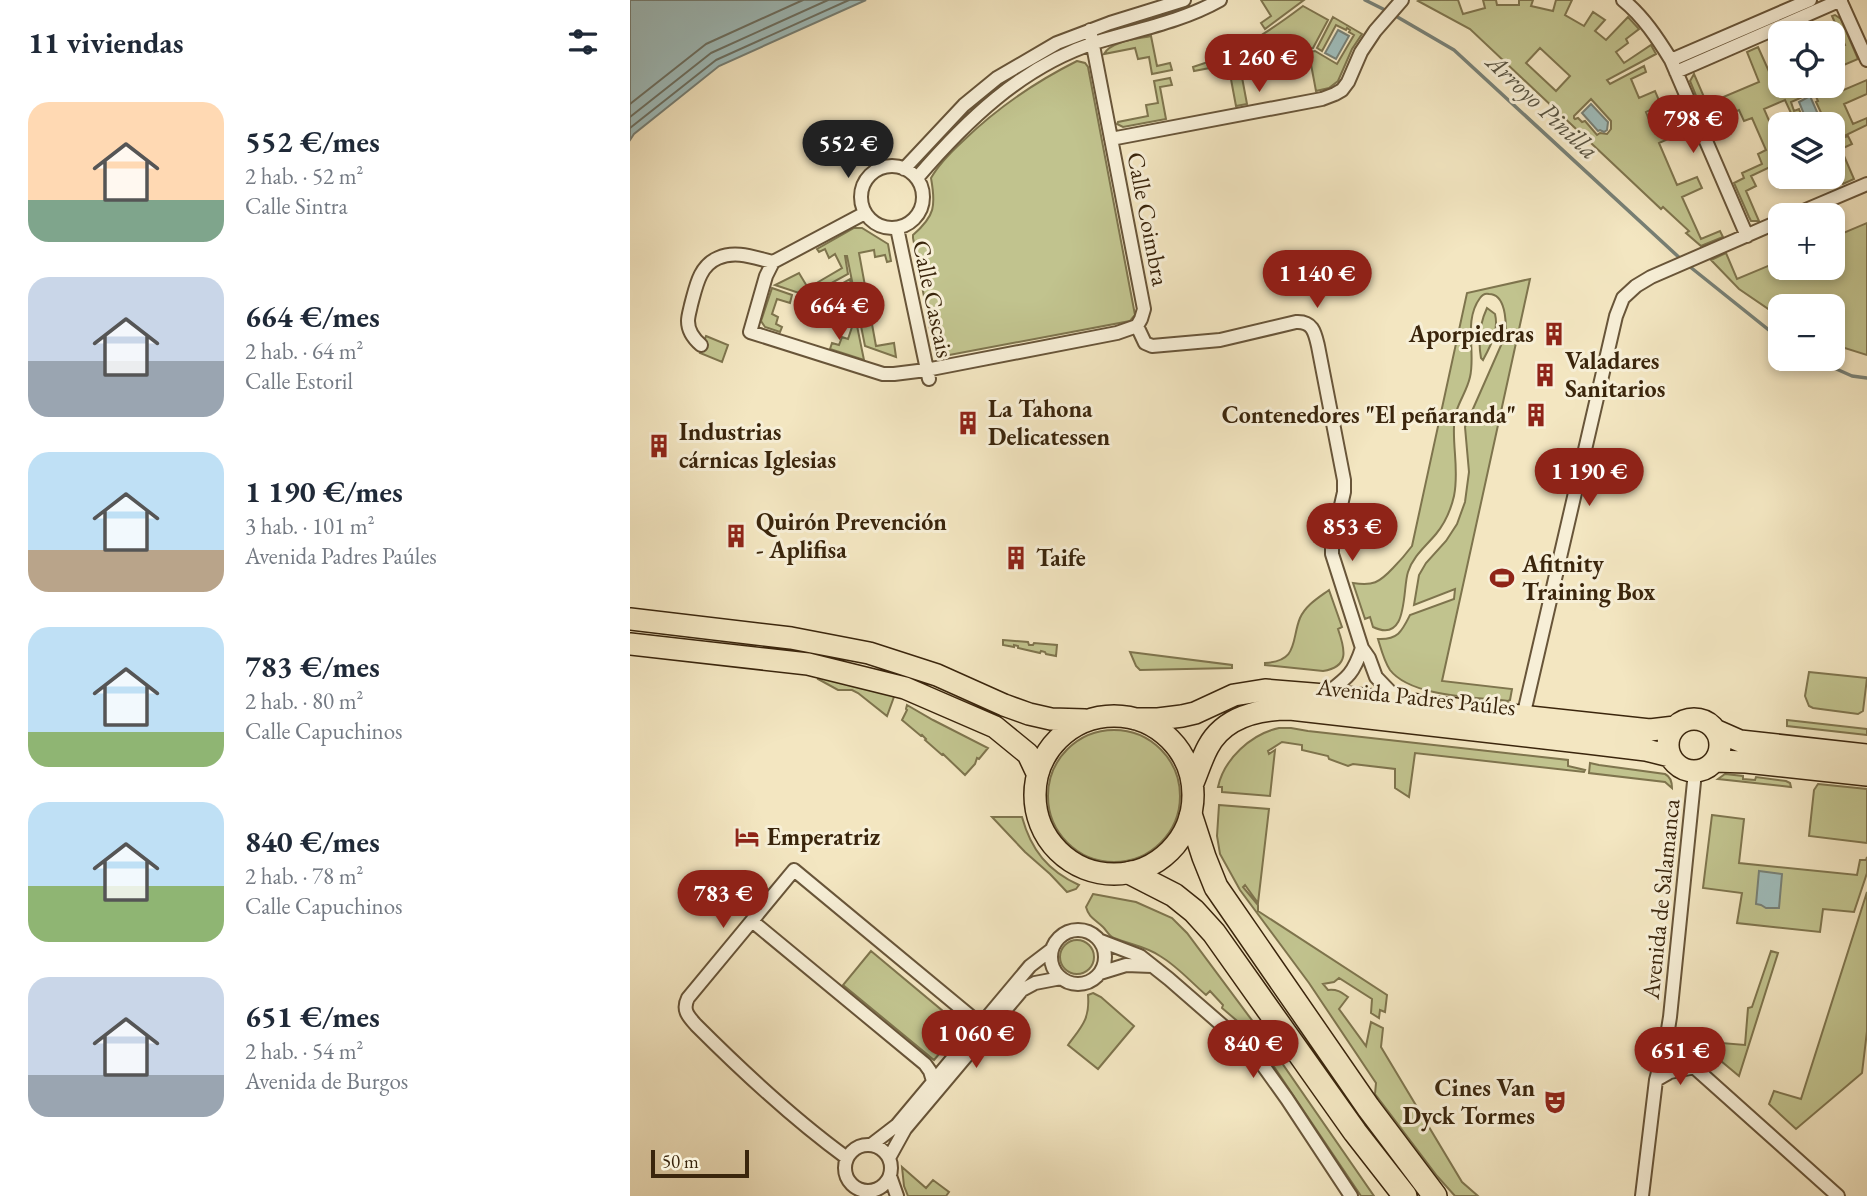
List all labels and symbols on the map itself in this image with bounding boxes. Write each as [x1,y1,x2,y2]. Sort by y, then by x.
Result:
pin: 1 260 € [1194,34,1324,94]
water label: Arroyo Pinilla [1478,44,1606,167]
pin: 798 € [1644,96,1742,155]
pin: 552 € [799,120,897,180]
street label: Calle Coimbra [1120,149,1177,289]
street label: Calle Cascais [906,237,961,360]
pin: 1 140 € [1252,250,1382,310]
pin: 664 € [790,282,888,342]
place label: Aporpiedras [1408,318,1534,349]
building icon: Aporpiedras [1540,320,1568,348]
place label: Valadares Sanitarios [1565,345,1665,404]
building icon: Valadares Sanitarios [1531,361,1559,389]
place label: La Tahona Delicatessen [988,393,1111,452]
place label: Contenedores "El peñaranda" [1222,399,1516,430]
building icon: Contenedores "El peñaranda" [1522,401,1550,429]
building icon: La Tahona Delicatessen [954,409,982,437]
place label: Industrias cárnicas Iglesias [679,416,836,476]
building icon: Industrias cárnicas Iglesias [645,432,673,460]
pin: 1 190 € [1524,448,1654,508]
pin: 853 € [1303,504,1401,563]
place label: Quirón Prevención - Aplifisa [756,506,947,565]
building icon: Quirón Prevención - Aplifisa [722,522,750,550]
place label: Taife [1036,542,1086,573]
building icon: Taife [1002,544,1030,572]
place label: Afitnity Training Box [1521,548,1655,608]
sports icon: Afitnity Training Box [1488,564,1516,592]
street label: Avenida Padres Paúles [1314,671,1517,722]
street label: Avenida de Salamanca [1634,797,1686,1002]
place label: Emperatriz [767,821,881,852]
hotel icon: Emperatriz [733,823,761,851]
pin: 783 € [674,870,772,930]
pin: 1 060 € [911,1010,1041,1070]
pin: 840 € [1204,1020,1302,1080]
pin: 651 € [1631,1028,1729,1087]
place label: Cines Van Dyck Tormes [1403,1072,1535,1132]
theatre icon: Cines Van Dyck Tormes [1541,1088,1569,1116]
scale bar [651,1147,749,1179]

